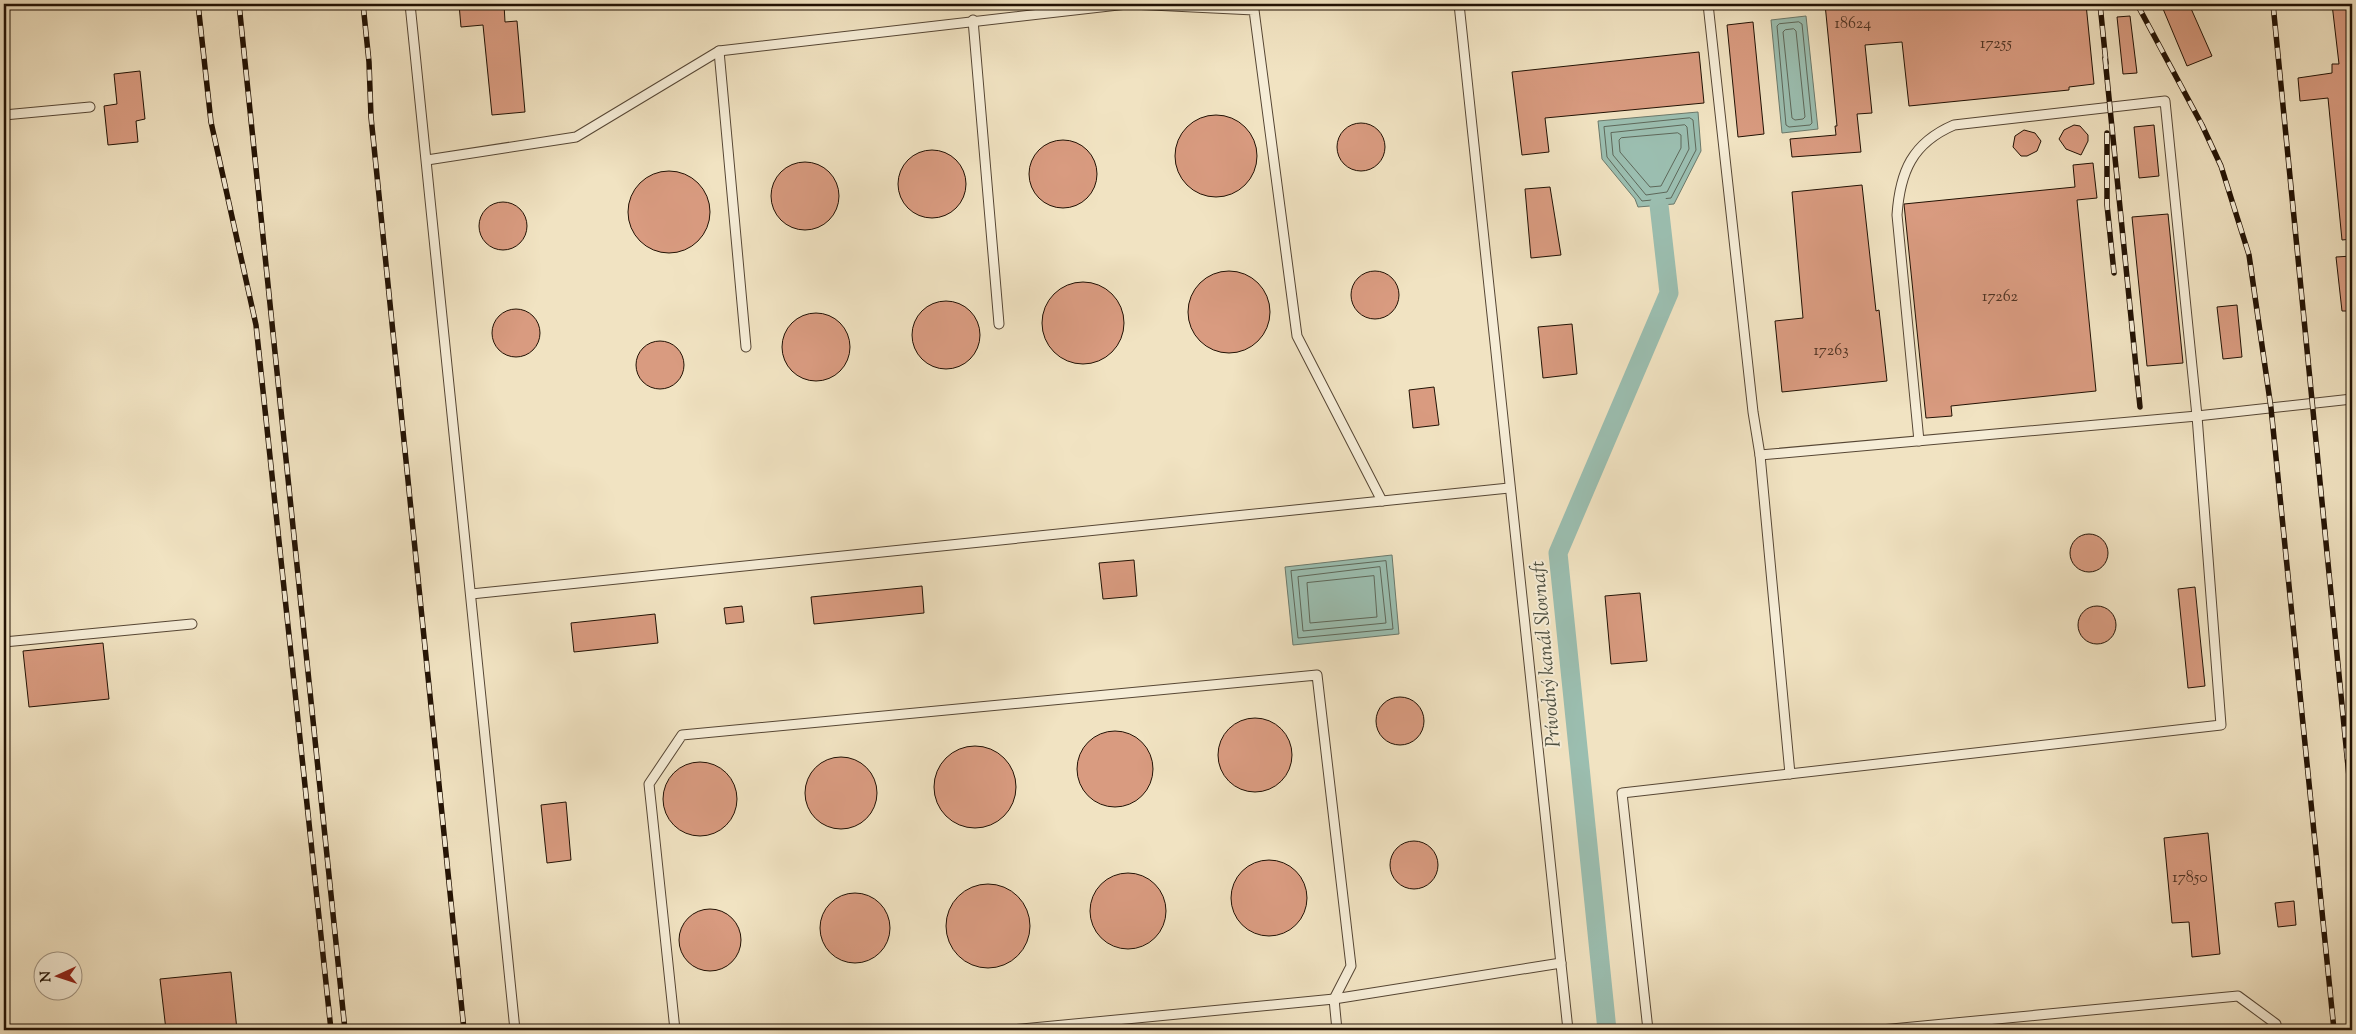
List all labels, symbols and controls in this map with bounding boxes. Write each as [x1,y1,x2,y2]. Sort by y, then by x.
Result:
house number: 18624 [1835,13,1871,36]
house number: 17255 [1980,33,2012,56]
house number: 17262 [1982,286,2019,309]
house number: 17263 [1813,340,1849,363]
water label: Prívodný kanál Slovnaft [1524,559,1570,749]
house number: 17850 [2172,867,2208,890]
north arrow [32,952,82,1002]
text: N [37,970,57,983]

